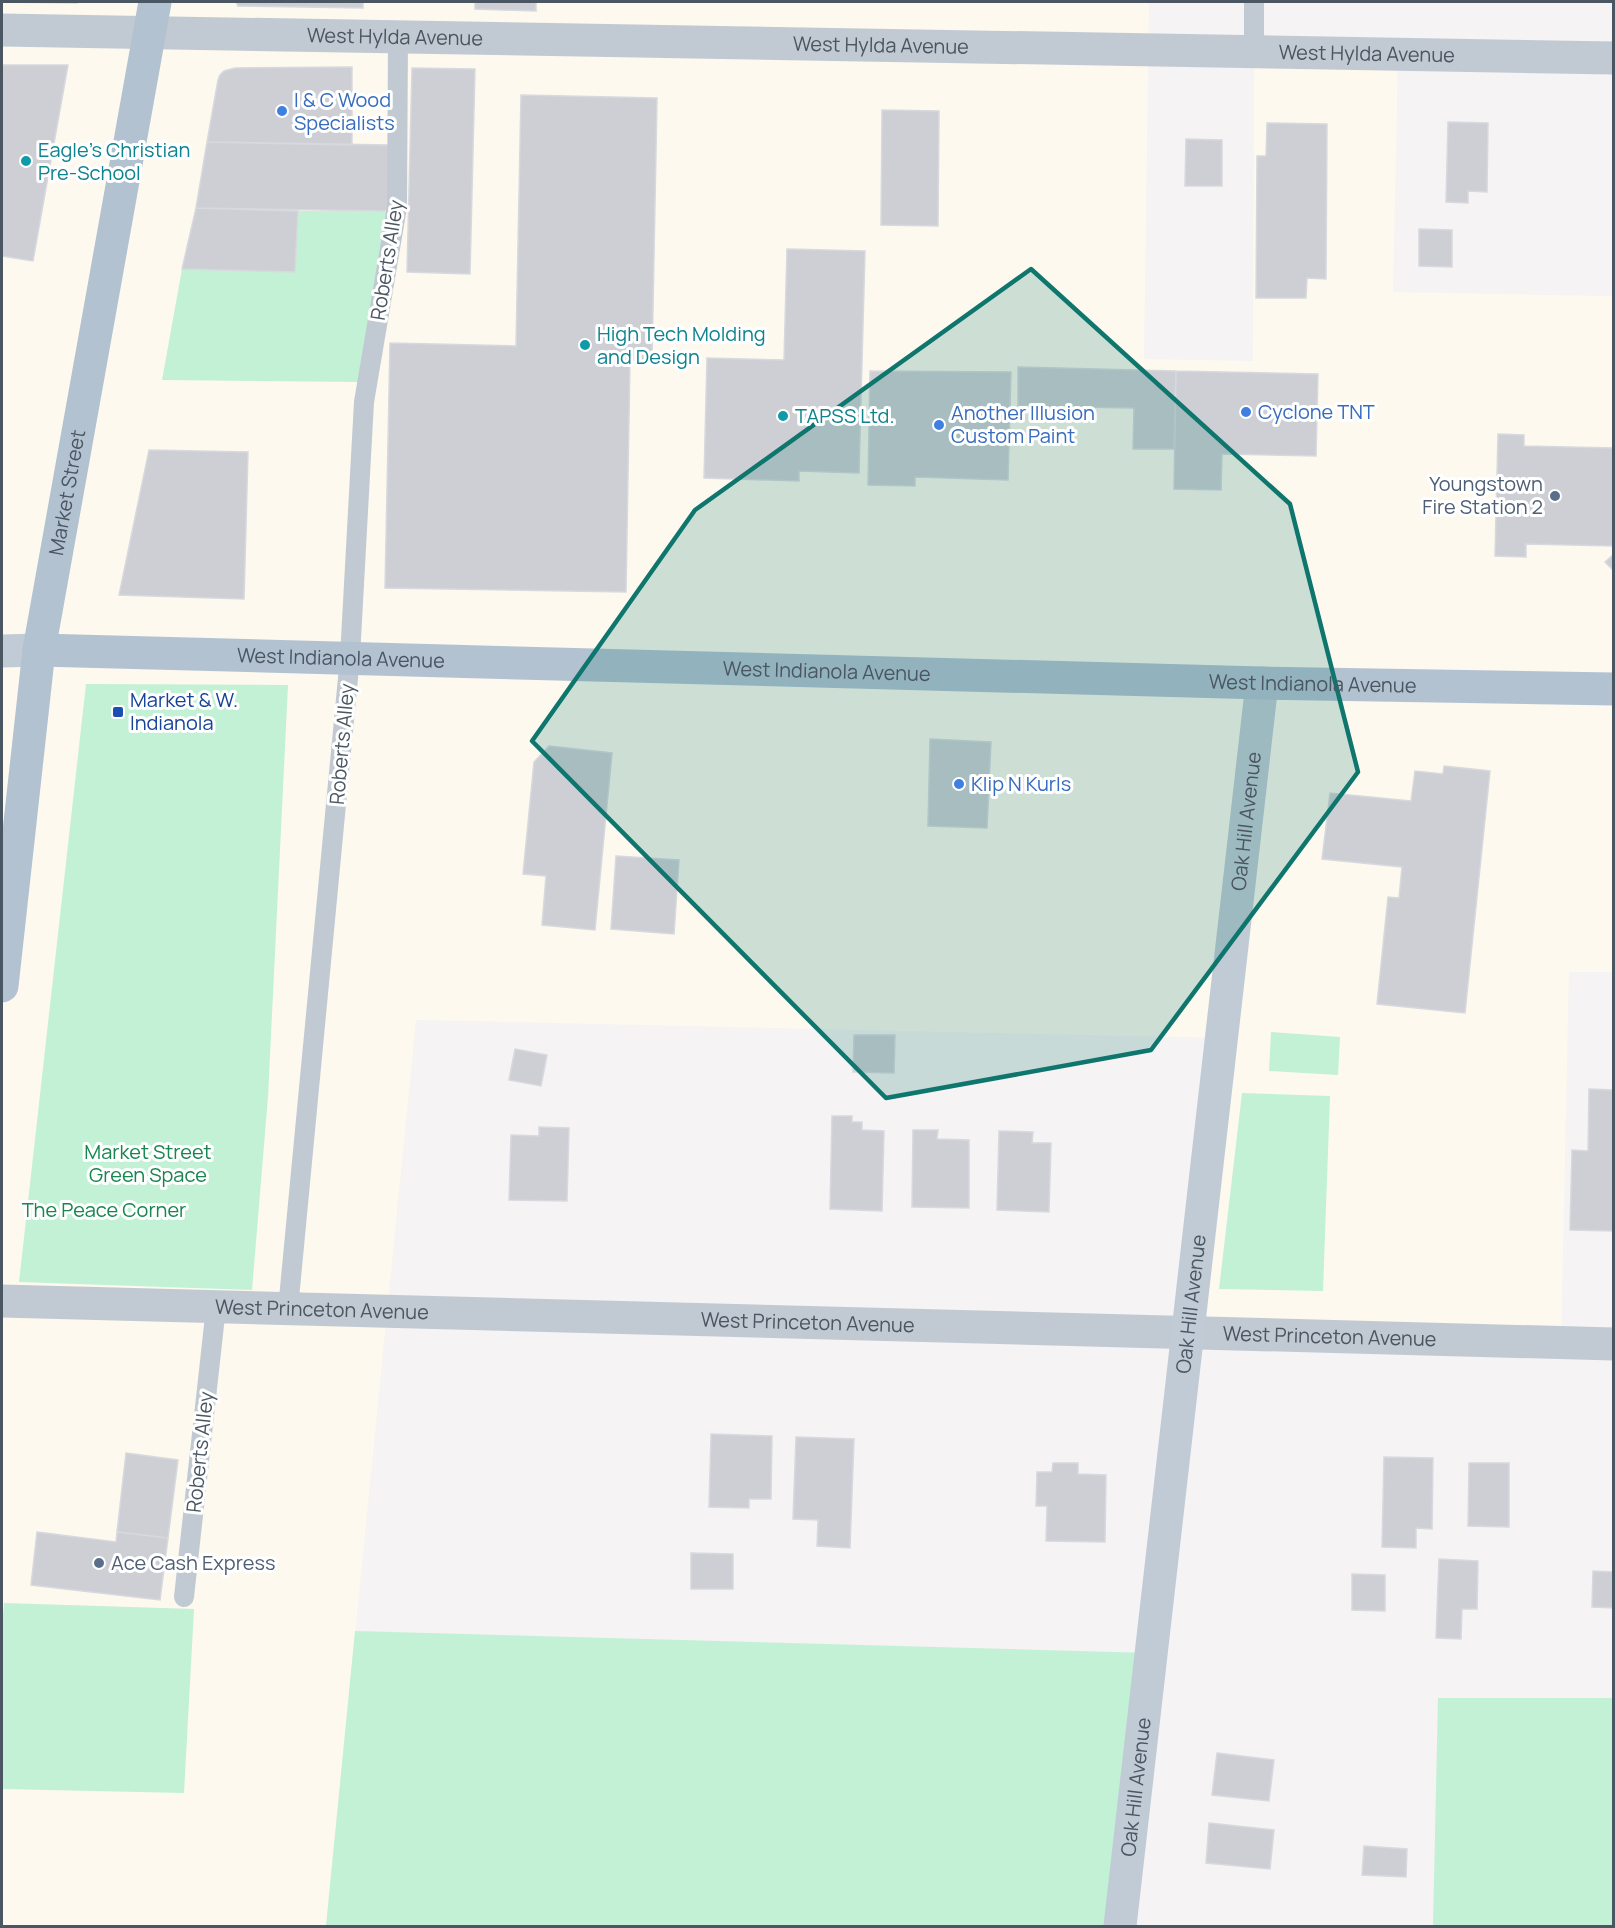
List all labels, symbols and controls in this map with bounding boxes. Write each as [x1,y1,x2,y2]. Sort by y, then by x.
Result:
street label: West Hylda Avenue [307,21,483,51]
street label: West Hylda Avenue [793,30,969,60]
street label: West Hylda Avenue [1278,38,1455,68]
place label: I & C Wood Specialists [294,86,395,136]
marker: I & C Wood Specialists [275,104,289,118]
place label: Eagle's Christian Pre-School [38,136,190,186]
marker: Eagle's Christian Pre-School [19,154,33,168]
street label: Roberts Alley [364,197,409,322]
place label: High Tech Molding and Design [597,320,766,370]
marker: High Tech Molding and Design [578,338,592,352]
place label: Cyclone TNT [1258,398,1375,425]
place label: Another Illusion Custom Paint [951,399,1095,449]
place label: TAPSS Ltd. [795,402,894,429]
marker: Cyclone TNT [1239,405,1253,419]
marker: TAPSS Ltd. [776,409,790,423]
marker: Another Illusion Custom Paint [932,418,946,432]
street label: Market Street [42,427,91,558]
place label: Youngstown Fire Station 2 [1422,470,1543,520]
marker: Youngstown Fire Station 2 [1548,489,1562,503]
street label: West Indianola Avenue [237,641,445,674]
street label: West Indianola Avenue [722,654,931,687]
street label: West Indianola Avenue [1208,668,1417,699]
street label: Roberts Alley [323,682,360,806]
place label: Market & W. Indianola [130,686,238,736]
marker: Market & W. Indianola [111,705,125,719]
street label: Oak Hill Avenue [1224,750,1267,892]
place label: Klip N Kurls [971,770,1071,797]
marker: Klip N Kurls [952,777,966,791]
park label: Market Street Green Space [84,1138,212,1188]
park label: The Peace Corner [22,1196,186,1223]
street label: Oak Hill Avenue [1169,1233,1212,1375]
street label: West Princeton Avenue [215,1293,429,1325]
street label: West Princeton Avenue [700,1306,915,1338]
street label: West Princeton Avenue [1222,1320,1437,1352]
street label: Roberts Alley [180,1390,219,1514]
place label: Ace Cash Express [111,1549,275,1576]
marker: Ace Cash Express [92,1556,106,1570]
street label: Oak Hill Avenue [1114,1716,1157,1858]

